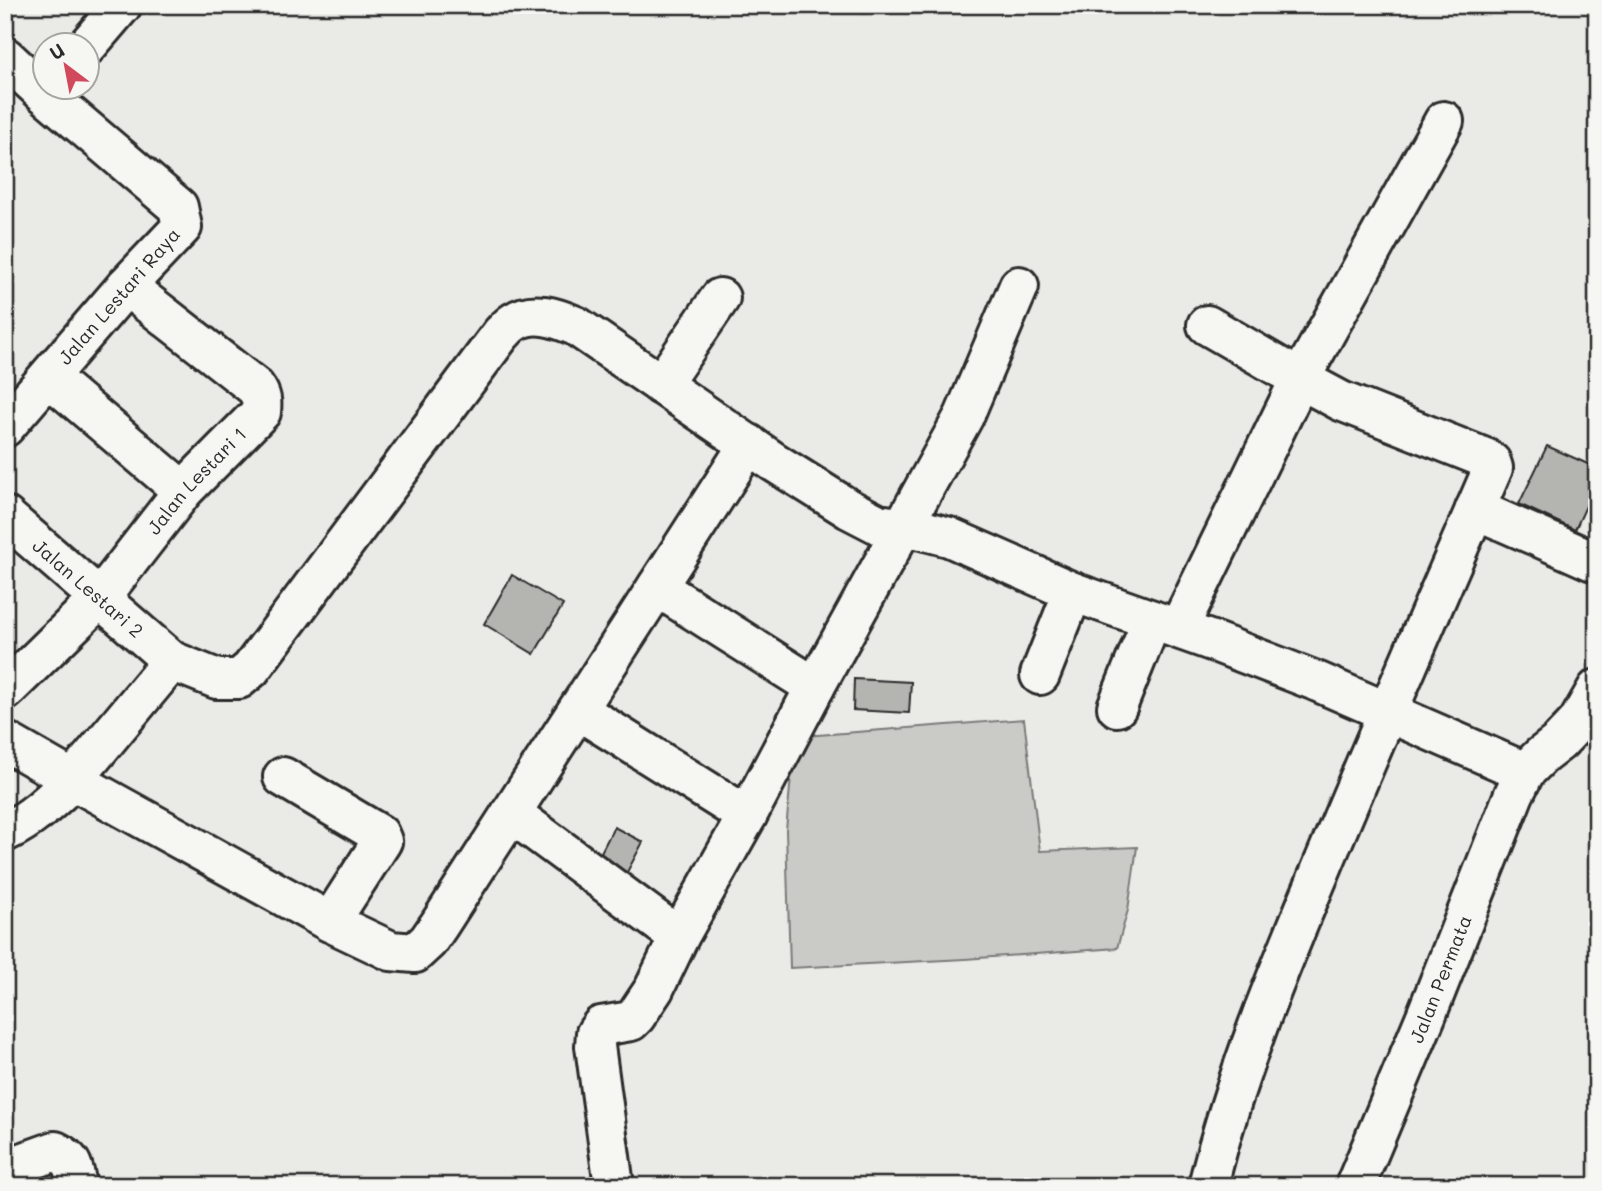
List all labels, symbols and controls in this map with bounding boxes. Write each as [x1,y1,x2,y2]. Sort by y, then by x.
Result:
north arrow [32,32,102,102]
text: U [44,37,69,65]
street label: Jalan Lestari Raya [52,222,185,369]
street label: Jalan Lestari 1 [141,421,251,539]
street label: Jalan Lestari 2 [28,533,149,643]
street label: Jalan Permata [1403,911,1477,1047]

